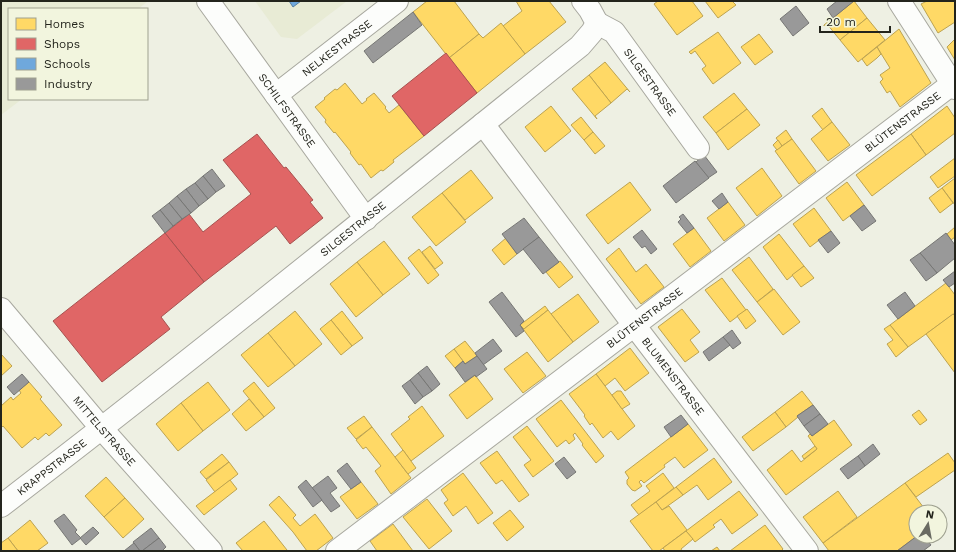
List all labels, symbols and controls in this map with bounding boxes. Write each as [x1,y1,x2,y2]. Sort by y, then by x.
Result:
legend [8,8,148,100]
scale bar [820,8,890,34]
text: 20 m [826,15,856,29]
text: Homes [44,17,85,31]
street label: NELKESTRASSE [300,17,375,79]
text: Shops [44,37,80,51]
street label: SILGESTRASSE [621,46,679,119]
text: Schools [44,57,90,71]
street label: SCHILFSTRASSE [256,71,318,150]
text: Industry [44,77,93,91]
street label: BLÜTENSTRASSE [862,89,943,155]
street label: SILGESTRASSE [318,199,389,259]
street label: BLÜTENSTRASSE [604,285,685,351]
street label: BLUMENSTRASSE [639,335,707,418]
street label: MITTELSTRASSE [70,394,138,469]
street label: KRAPPSTRASSE [15,436,89,498]
north arrow [908,504,948,544]
text: N [925,508,935,522]

